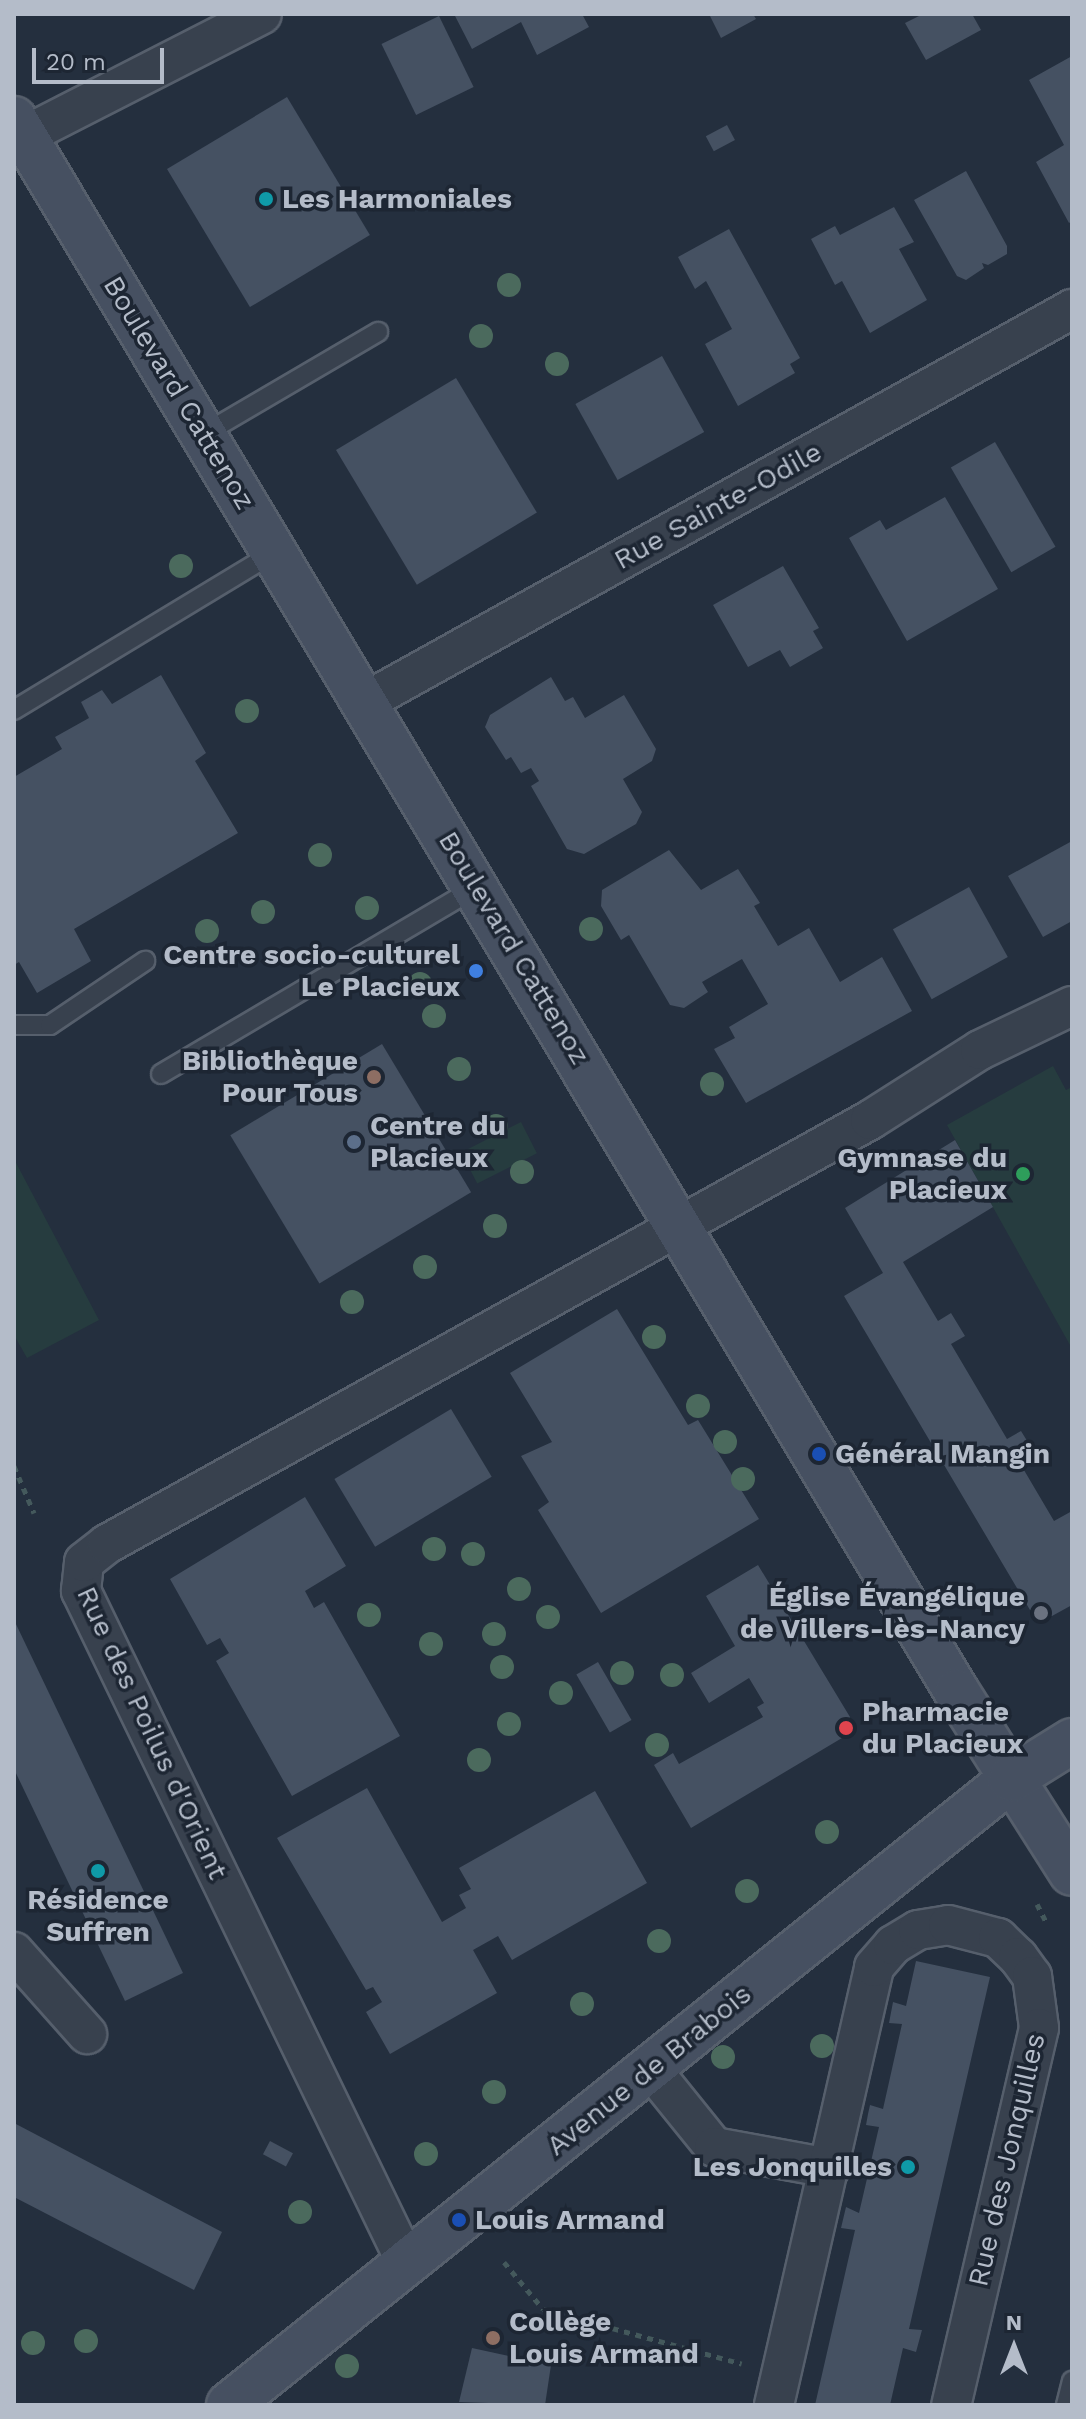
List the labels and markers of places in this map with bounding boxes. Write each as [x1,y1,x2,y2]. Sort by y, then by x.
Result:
place label: Les Harmoniales [282,182,512,216]
marker: Les Harmoniales [257,190,275,208]
place label: Centre socio-culturel Le Placieux [163,938,460,1004]
marker: Centre socio-culturel Le Placieux [467,962,485,980]
place label: Bibliothèque Pour Tous [182,1044,358,1110]
marker: Bibliothèque Pour Tous [365,1068,383,1086]
place label: Centre du Placieux [370,1109,506,1175]
marker: Centre du Placieux [345,1133,363,1151]
place label: Gymnase du Placieux [837,1141,1007,1207]
marker: Gymnase du Placieux [1014,1165,1032,1183]
place label: Général Mangin [835,1437,1050,1471]
marker: Général Mangin [810,1445,828,1463]
place label: Église Évangélique de Villers-lès-Nancy [739,1580,1025,1646]
marker: Église Évangélique de Villers-lès-Nancy [1032,1604,1050,1622]
place label: Pharmacie du Placieux [862,1695,1023,1761]
marker: Pharmacie du Placieux [837,1719,855,1737]
marker: Résidence Suffren [89,1862,107,1880]
place label: Résidence Suffren [27,1883,169,1949]
place label: Les Jonquilles [692,2150,892,2184]
marker: Les Jonquilles [899,2158,917,2176]
place label: Louis Armand [475,2203,665,2237]
marker: Louis Armand [450,2211,468,2229]
place label: Collège Louis Armand [509,2305,699,2371]
marker: Collège Louis Armand [484,2329,502,2347]

